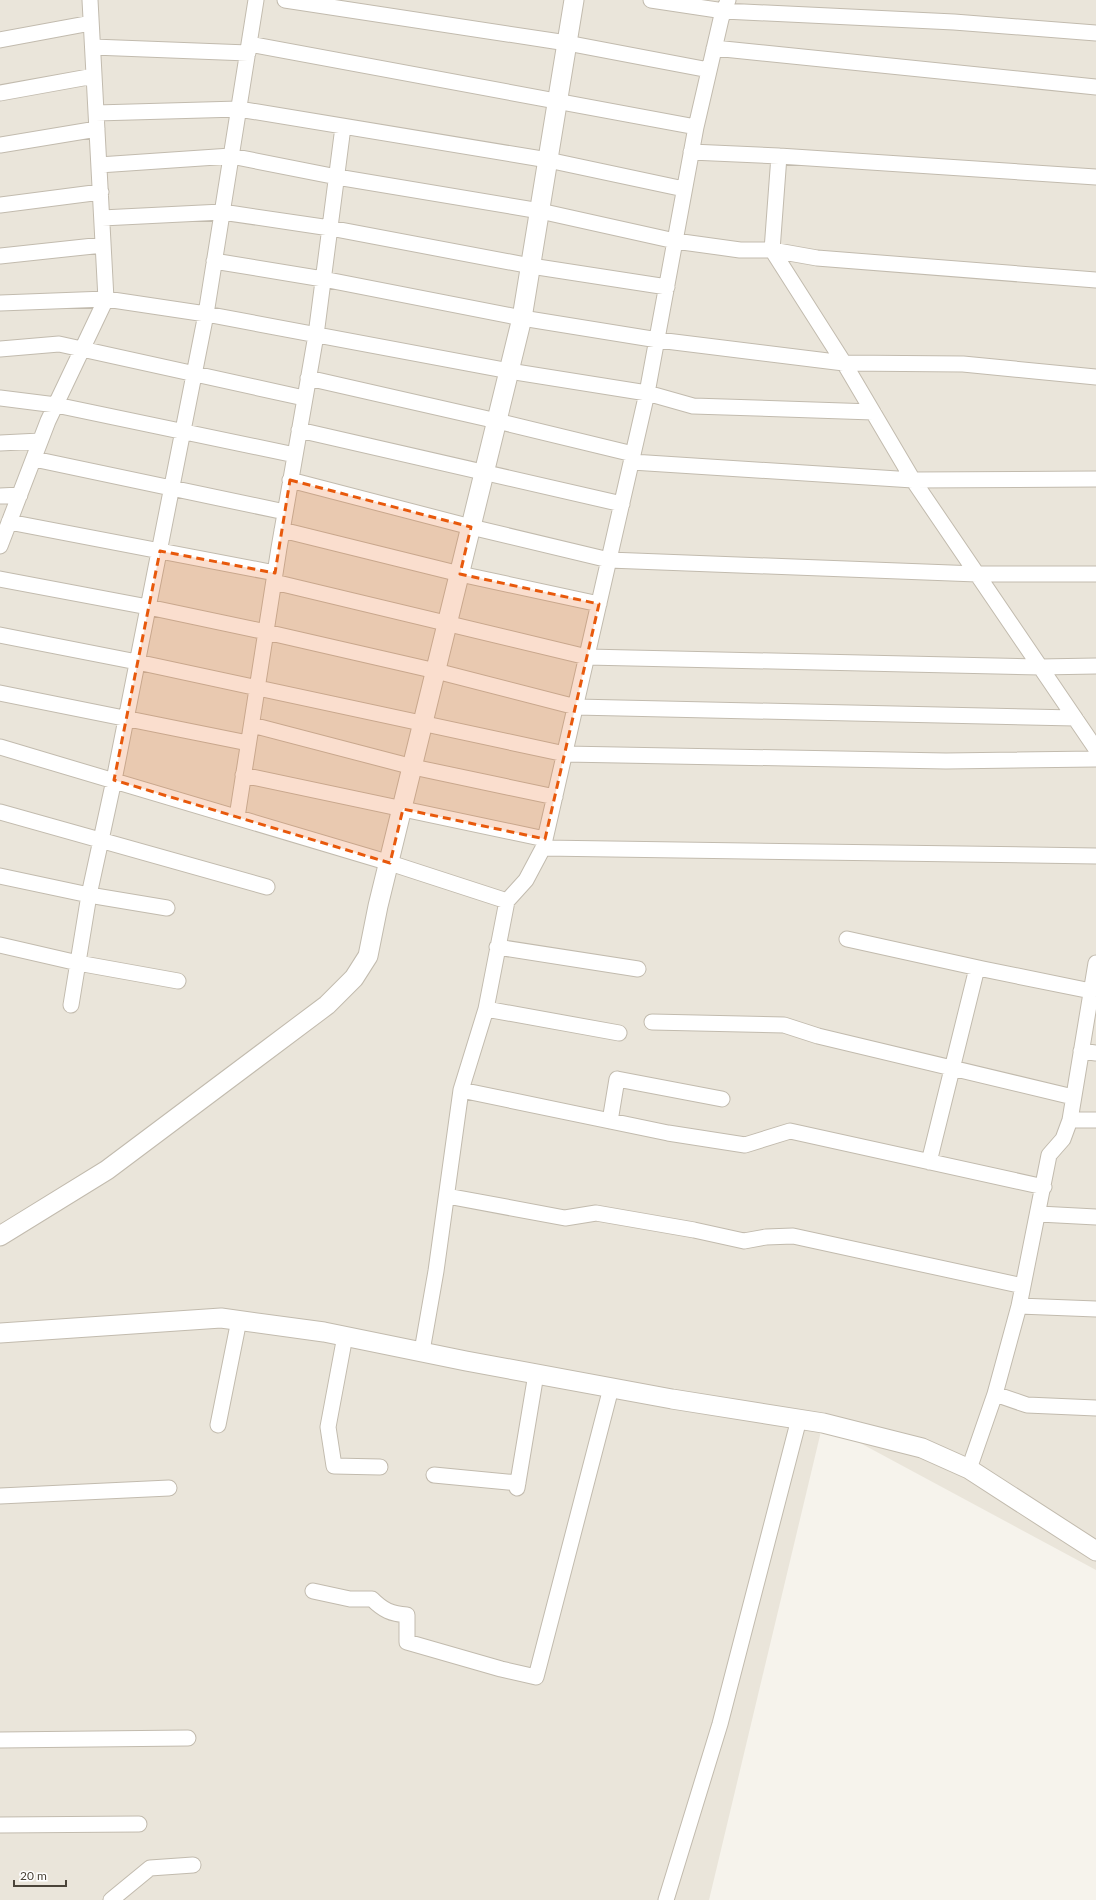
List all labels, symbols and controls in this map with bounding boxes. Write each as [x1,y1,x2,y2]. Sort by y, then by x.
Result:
scale bar [14,1862,66,1888]
text: 20 m [20,1868,47,1883]

